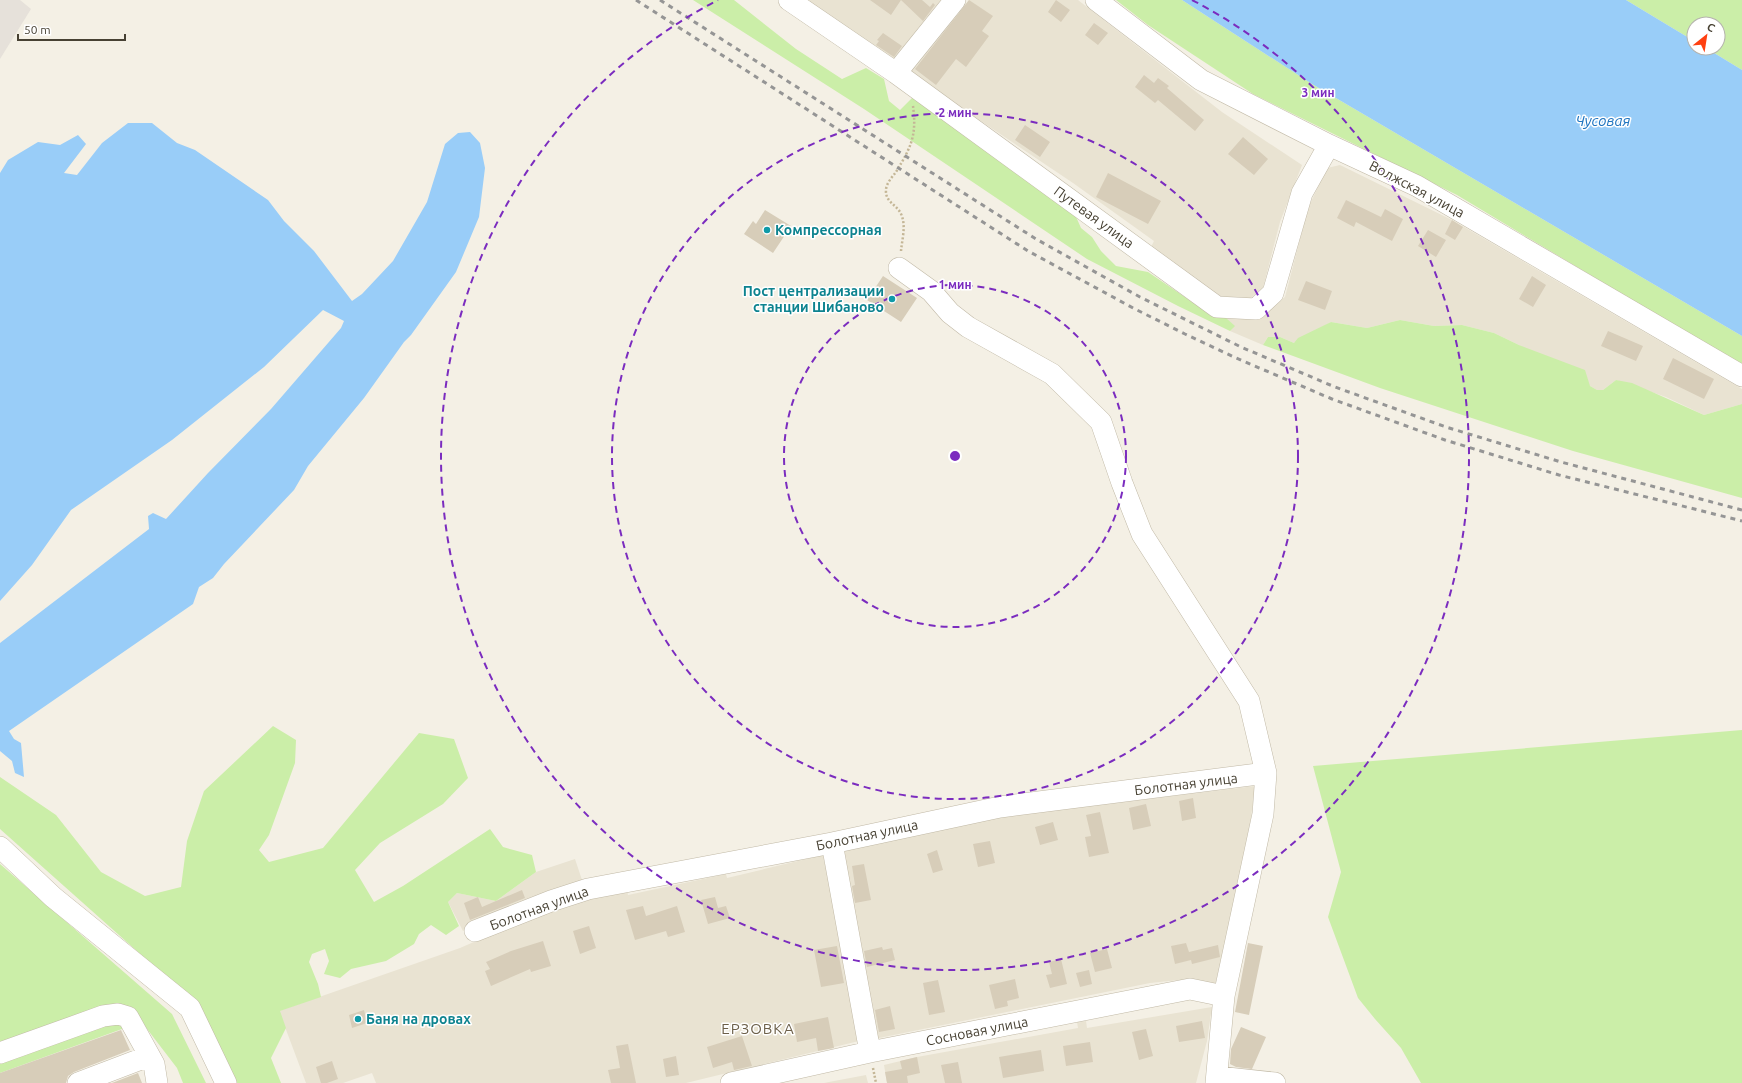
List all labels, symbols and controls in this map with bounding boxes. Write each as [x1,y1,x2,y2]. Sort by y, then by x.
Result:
scale bar [18,16,125,42]
north arrow [1686,16,1726,56]
text: С [1705,20,1717,34]
text: 50 m [24,23,51,36]
text: 3 мин [1301,86,1335,99]
text: 2 мин [938,106,972,119]
water label: Чусовая [1576,112,1631,129]
street label: Волжская улица [1367,157,1467,221]
street label: Путевая улица [1051,183,1137,251]
place label: Компрессорная [775,222,882,238]
marker: Компрессорная [762,225,772,235]
text: 1 мин [938,278,972,291]
place label: Пост централизации станции Шибаново [743,283,884,315]
marker: Пост централизации станции Шибаново [887,294,897,304]
centre of rings [948,449,962,463]
street label: Болотная улица [1133,770,1239,798]
street label: Болотная улица [815,816,919,854]
street label: Болотная улица [487,883,591,933]
place label: Баня на дровах [366,1011,471,1027]
street label: Сосновая улица [925,1013,1029,1049]
marker: Баня на дровах [353,1014,363,1024]
district label: ЕРЗОВКА [721,1020,795,1037]

